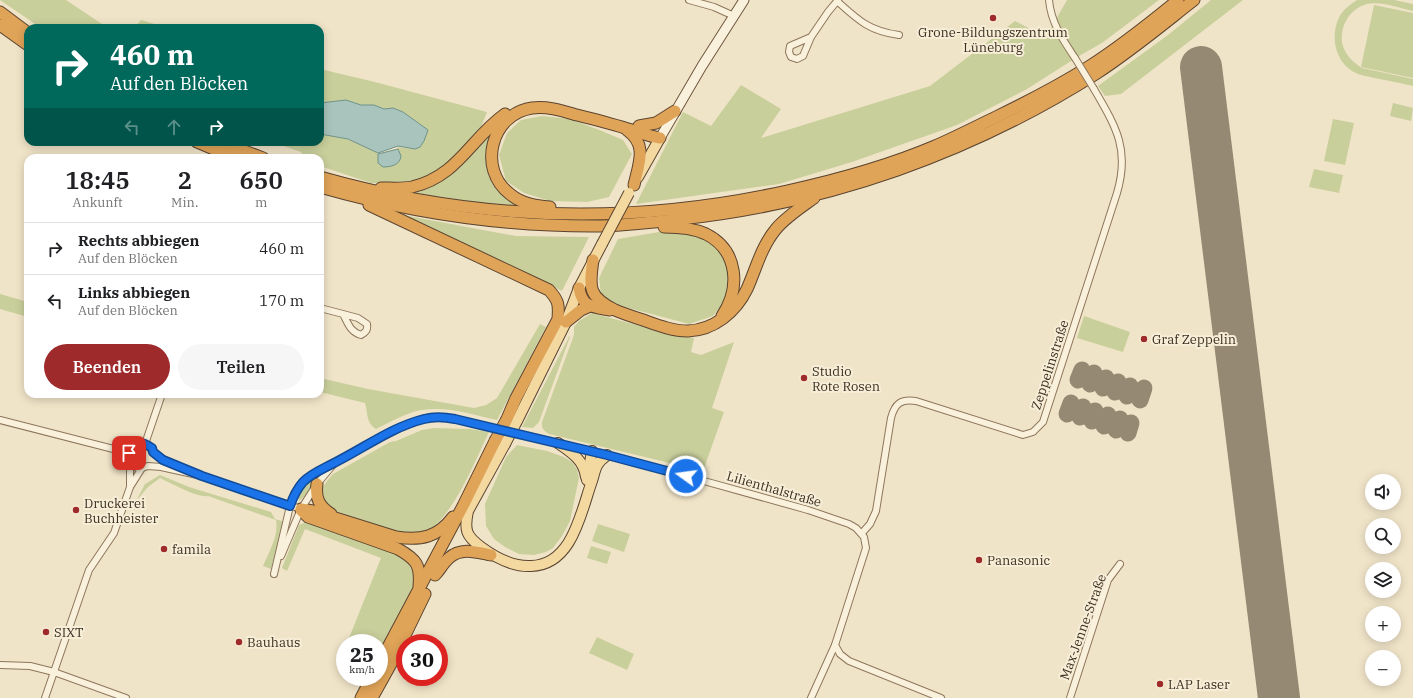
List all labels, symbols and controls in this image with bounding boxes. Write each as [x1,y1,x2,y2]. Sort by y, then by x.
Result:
marker: Grone-Bildungszentrum Lüneburg [988,13,998,23]
place label: Grone-Bildungszentrum Lüneburg [918,24,1068,56]
text: 460 m [110,36,194,73]
icon: right [44,40,96,92]
text: Auf den Blöcken [110,72,248,95]
icon: left [121,116,143,138]
icon: ahead [163,116,185,138]
icon: right [205,116,227,138]
text: 18:45 [65,164,130,196]
text: 2 [178,164,192,196]
text: 650 [240,164,283,196]
text: Ankunft [73,194,123,211]
text: Min. [171,194,198,211]
text: m [255,194,267,211]
text: Rechts abbiegen [78,231,199,250]
icon: right [44,238,66,260]
text: 460 m [259,239,304,258]
text: Auf den Blöcken [78,250,178,267]
text: Links abbiegen [78,283,190,302]
icon: left [44,290,66,312]
text: 170 m [259,291,304,310]
text: Auf den Blöcken [78,302,178,319]
street label: Zeppelinstraße [1027,318,1073,412]
place label: Graf Zeppelin [1152,331,1236,348]
marker: Graf Zeppelin [1139,334,1149,344]
button: Beenden [44,344,170,390]
button: Teilen [178,344,304,390]
place label: Studio Rote Rosen [812,363,880,395]
marker: Studio Rote Rosen [799,373,809,383]
pin [112,436,146,470]
icon: arrive [118,442,140,464]
position arrow [665,455,707,497]
street label: Lilienthalstraße [725,467,823,511]
map controls [1365,474,1401,686]
button: sound [1365,474,1401,510]
place label: Druckerei Buchheister [84,495,158,527]
marker: Druckerei Buchheister [71,505,81,515]
button: search [1365,518,1401,554]
place label: famila [172,541,211,558]
marker: famila [159,544,169,554]
place label: Panasonic [987,552,1051,569]
marker: Panasonic [974,555,984,565]
button: layers [1365,562,1401,598]
street label: Max-Jenne-Straße [1056,572,1110,682]
button: + [1365,606,1401,642]
place label: SIXT [54,624,84,641]
marker: SIXT [41,627,51,637]
place label: Bauhaus [247,634,300,651]
speed limit sign: 30 [396,634,448,686]
marker: Bauhaus [234,637,244,647]
text: 25 [350,641,374,668]
button: − [1365,650,1401,686]
text: km/h [349,663,375,676]
place label: LAP Laser [1168,676,1230,693]
marker: LAP Laser [1155,679,1165,689]

